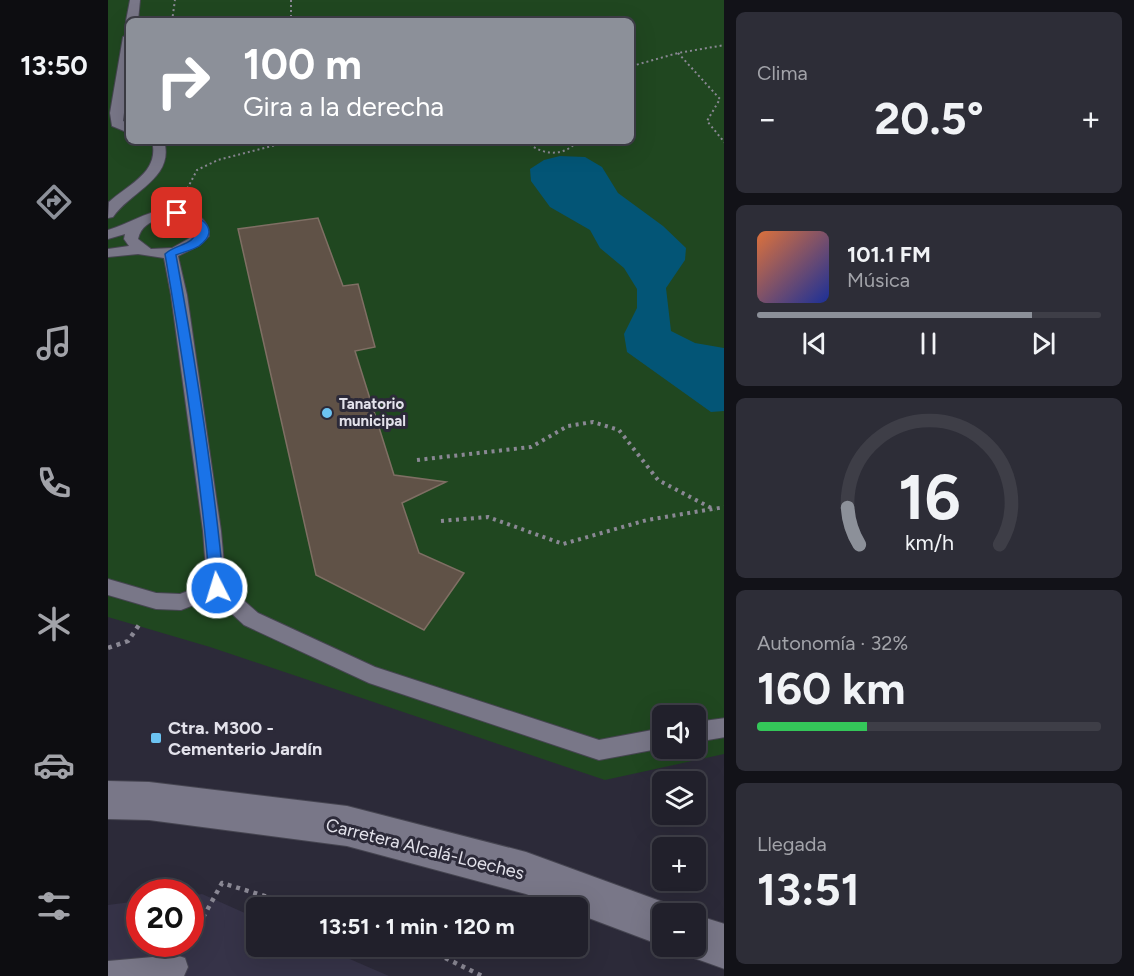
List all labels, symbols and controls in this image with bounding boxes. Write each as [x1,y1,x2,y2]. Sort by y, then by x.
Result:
text: 100 m [243,39,362,90]
icon: right [144,42,222,120]
text: 13:50 [20,49,88,82]
text: Clima [757,61,808,85]
text: Gira a la derecha [243,90,444,123]
text: 20.5° [874,91,984,145]
text: − [757,99,778,138]
text: + [1080,99,1101,138]
icon: directions [33,181,75,223]
pin [151,187,202,238]
icon: arrive [160,196,193,229]
text: 101.1 FM [847,241,931,268]
text: Música [847,268,910,292]
icon: music [33,322,75,364]
icon: previous [798,327,831,360]
icon: pause [912,327,945,360]
icon: next [1027,327,1060,360]
place label: Tanatorio municipal [339,395,406,430]
marker: Tanatorio municipal [320,406,334,420]
text: 16 [898,460,960,535]
icon: phone [33,462,75,504]
text: km/h [905,530,953,555]
position arrow [185,556,249,620]
icon: climate [33,603,75,645]
text: Autonomía · 32% [757,631,908,655]
text: 160 km [757,661,905,715]
map controls [652,705,706,957]
button: sound [652,705,706,759]
place label: Ctra. M300 - Cementerio Jardín [168,717,322,760]
marker: Ctra. M300 - Cementerio Jardín [149,731,163,745]
icon: car [33,744,75,786]
button: layers [652,771,706,825]
street label: Carretera Alcalá-Loeches [323,814,527,884]
text: Llegada [757,832,827,856]
button: + [652,837,706,891]
text: 13:51 [757,862,860,916]
speed limit sign: 20 [126,879,204,957]
icon: filters [33,885,75,927]
button: − [652,903,706,957]
text: 13:51 · 1 min · 120 m [319,913,515,940]

